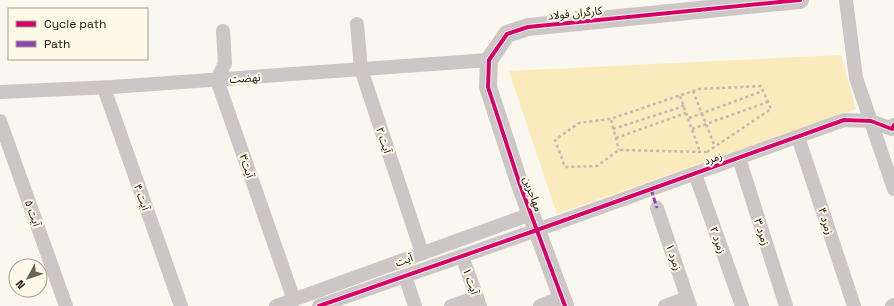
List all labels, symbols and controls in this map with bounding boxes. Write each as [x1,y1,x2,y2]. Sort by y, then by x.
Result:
street label: کارگران فولاد [547,3,603,23]
legend [8,8,148,60]
text: Cycle path [44,16,106,32]
text: Path [44,36,70,52]
street label: نهضت [229,70,261,86]
street label: آیت ۲ [373,125,395,156]
street label: زمرد [702,148,724,168]
street label: آیت۳ [236,152,258,180]
street label: مهاجرین [520,175,546,214]
street label: آیت ۴ [131,182,153,213]
street label: آیت ۵ [22,198,44,229]
street label: زمرد ۴ [815,206,837,236]
street label: زمرد ۳ [751,217,773,247]
street label: زمرد ۲ [707,225,729,255]
street label: زمرد ۱ [663,242,685,272]
street label: آیت [393,250,416,270]
north arrow [8,258,48,298]
street label: آیت ۱ [460,266,482,297]
text: N [13,277,28,292]

